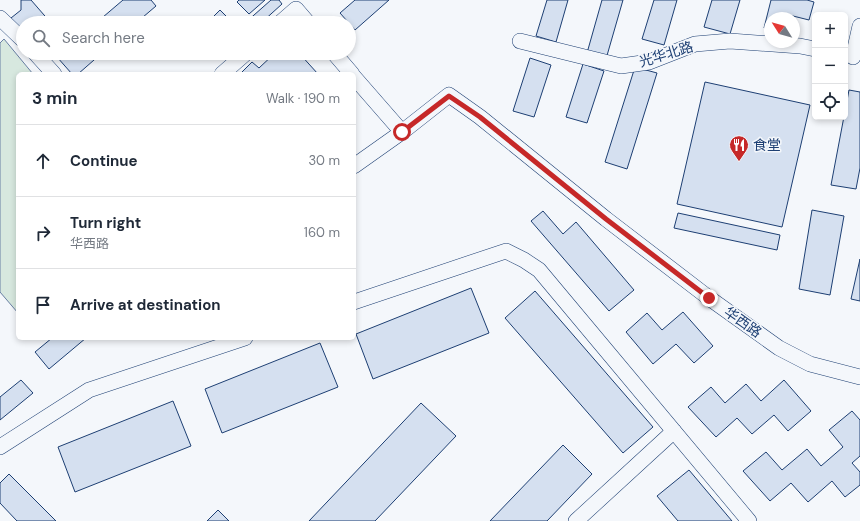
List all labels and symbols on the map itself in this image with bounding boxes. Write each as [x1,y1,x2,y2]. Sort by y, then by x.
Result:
north arrow [764,12,800,48]
street label: 光华北路 [637,37,695,71]
route start [393,123,411,141]
restaurant icon: 食堂 [728,134,750,162]
place label: 食堂 [753,136,781,154]
route end [700,289,718,307]
street label: 华西路 [721,303,765,341]

